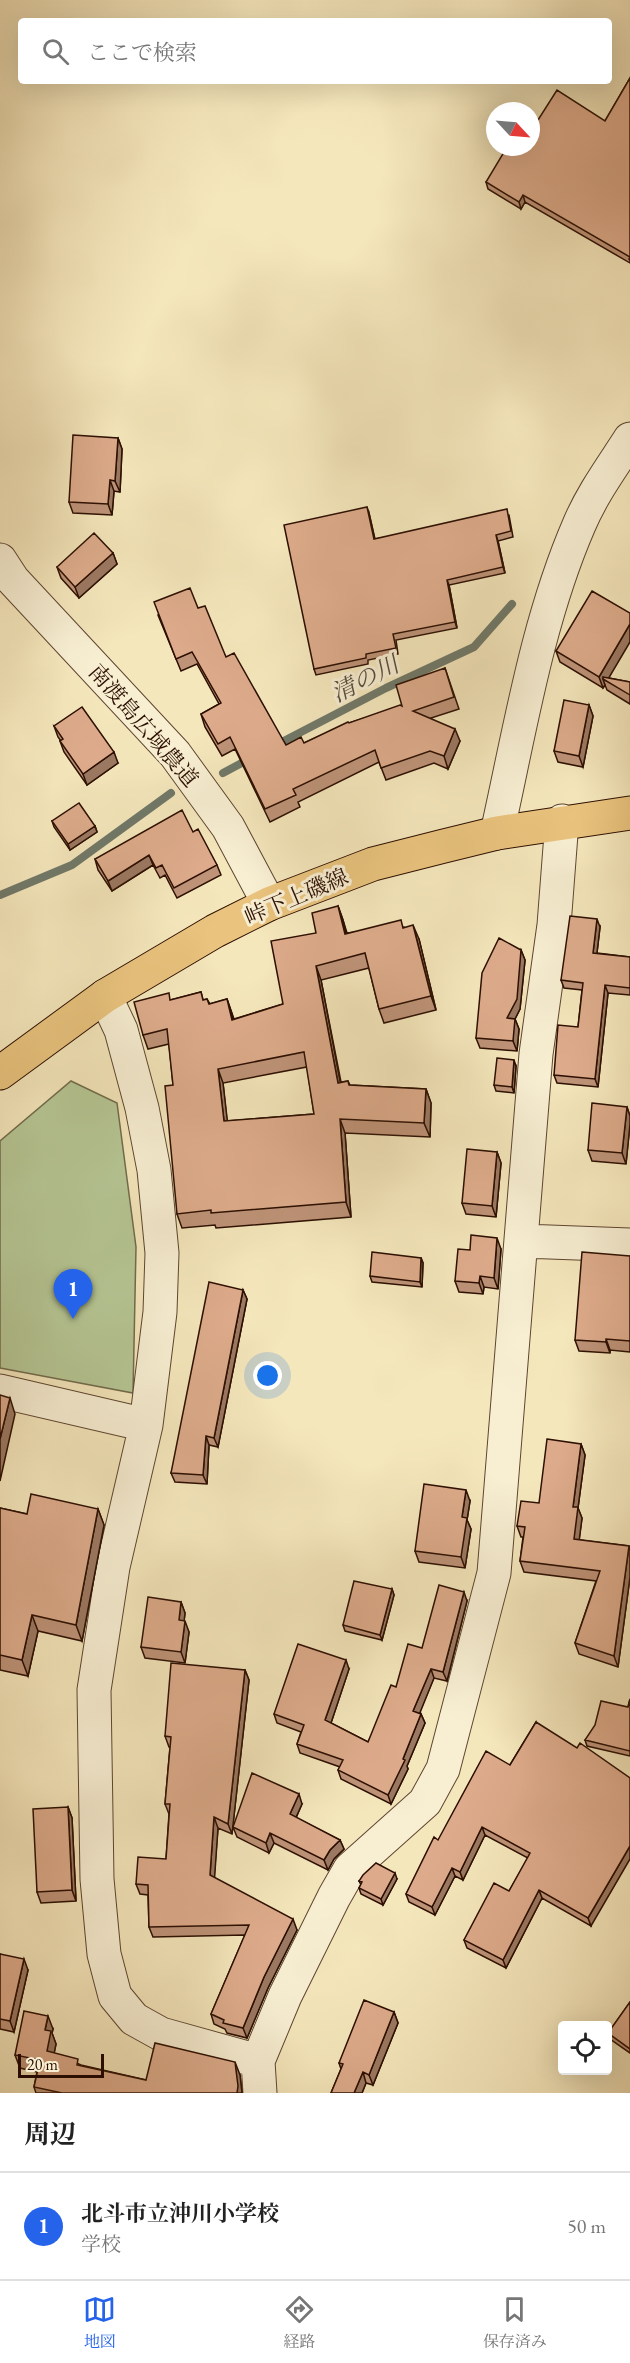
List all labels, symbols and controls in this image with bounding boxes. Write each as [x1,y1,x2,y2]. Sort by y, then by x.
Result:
search box [18,18,612,84]
icon: search [39,35,72,68]
text: ここで検索 [87,38,197,67]
north arrow [486,102,540,156]
water label: 清の川 [326,647,407,709]
street label: 南渡島広域農道 [82,658,205,793]
street label: 峠下上磯線 [240,862,352,931]
pin: 1 [54,1270,92,1319]
your location [253,1361,282,1390]
map controls [558,2021,612,2075]
button: locate [558,2021,612,2075]
scale bar [18,2051,104,2078]
text: 20 m [27,2054,58,2075]
text: 周辺 [24,2117,76,2151]
text: 北斗市立沖川小学校 [81,2199,279,2228]
text: 1 [38,2213,49,2239]
text: 50 m [567,2213,606,2239]
text: 学校 [81,2231,121,2257]
tab: 地図 [83,2293,116,2352]
tab: 経路 [283,2293,316,2352]
tab: 保存済み [483,2293,547,2352]

